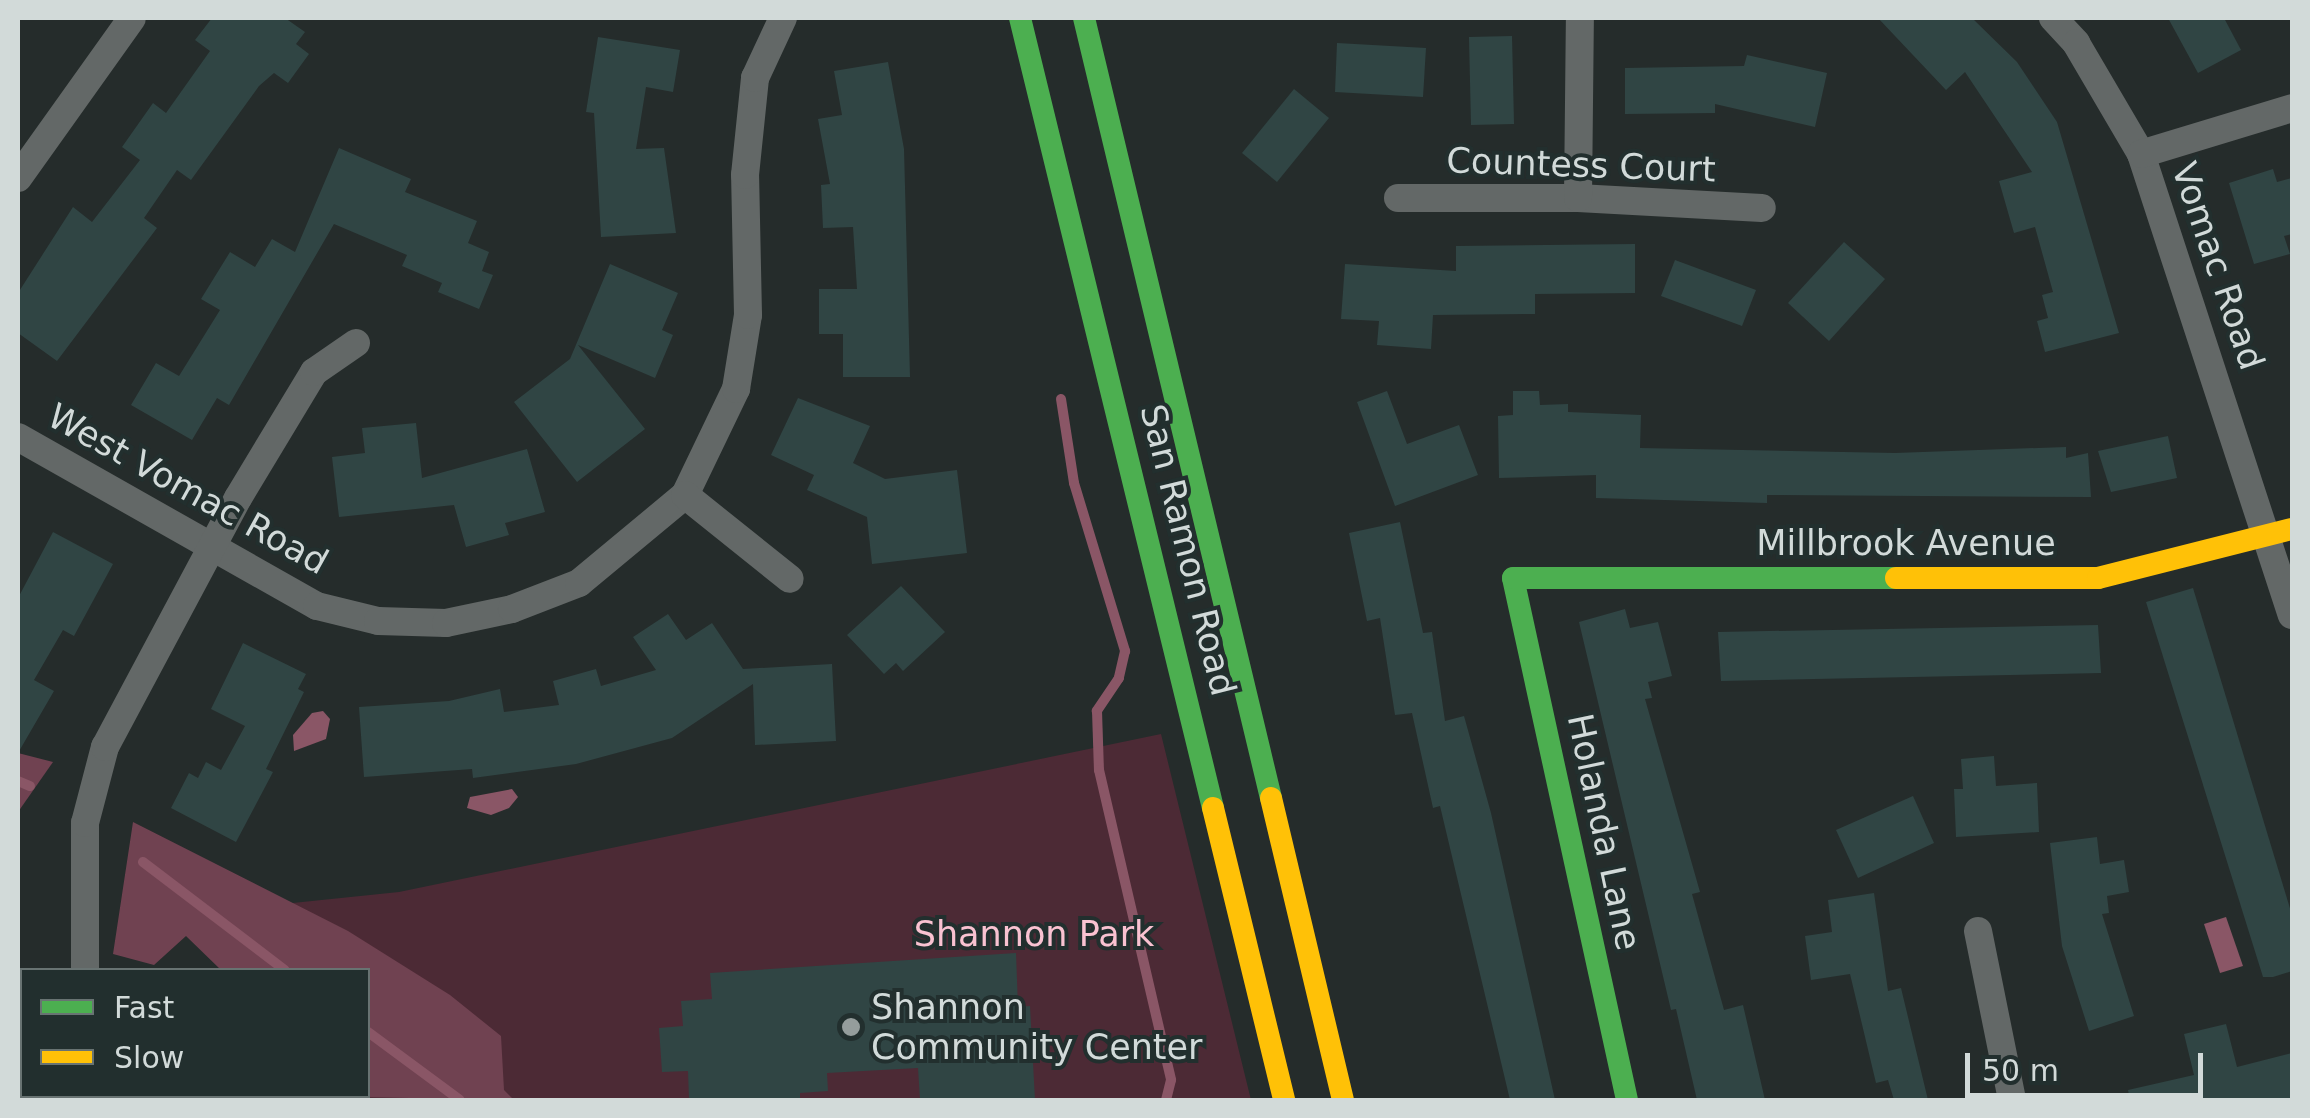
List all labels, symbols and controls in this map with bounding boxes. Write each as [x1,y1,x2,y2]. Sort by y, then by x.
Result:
street label: Countess Court [1446,139,1716,191]
street label: Vomac Road [2163,157,2273,375]
street label: West Vomac Road [41,395,335,583]
street label: San Ramon Road [1132,400,1244,700]
street label: Millbrook Avenue [1756,522,2056,564]
street label: Holanda Lane [1558,710,1650,954]
park label: Shannon Park [914,913,1154,955]
legend [20,968,370,1098]
place label: Shannon Community Center [871,986,1202,1068]
text: Fast [114,990,174,1025]
marker: Shannon Community Center [840,1016,862,1038]
scale bar [1970,1033,2208,1095]
text: Slow [114,1040,184,1075]
text: 50 m [1982,1053,2059,1088]

